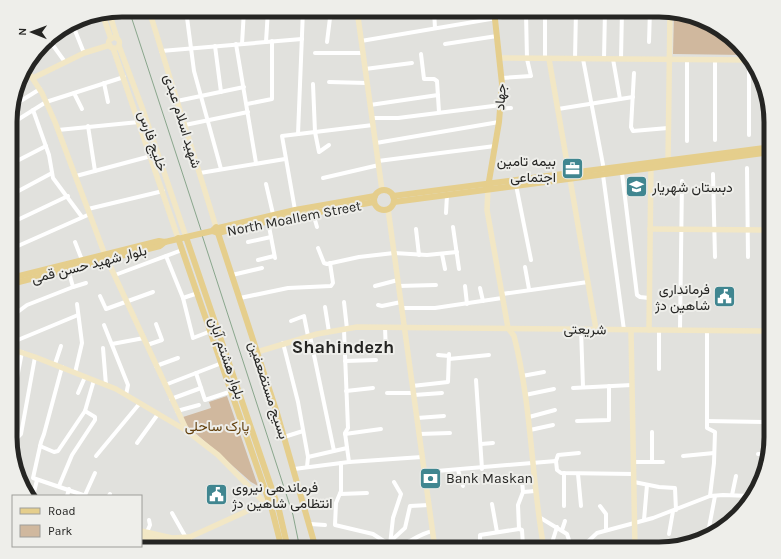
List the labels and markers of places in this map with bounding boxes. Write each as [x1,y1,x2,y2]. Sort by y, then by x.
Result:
place label: بیمه تامین اجتماعی [497,153,556,186]
office icon: بیمه تامین اجتماعی [559,156,585,182]
school or university icon: دبستان شهریار [624,174,650,200]
place label: دبستان شهریار [651,179,733,196]
place label: فرمانداری شاهین دژ [654,281,710,314]
public building icon: فرمانداری شاهین دژ [712,284,738,310]
bank icon: Bank Maskan [417,465,443,491]
place label: Bank Maskan [446,470,533,487]
place label: فرماندهی نیروی انتظامی شاهین دژ [231,479,332,512]
public building icon: فرماندهی نیروی انتظامی شاهین دژ [204,482,230,508]

